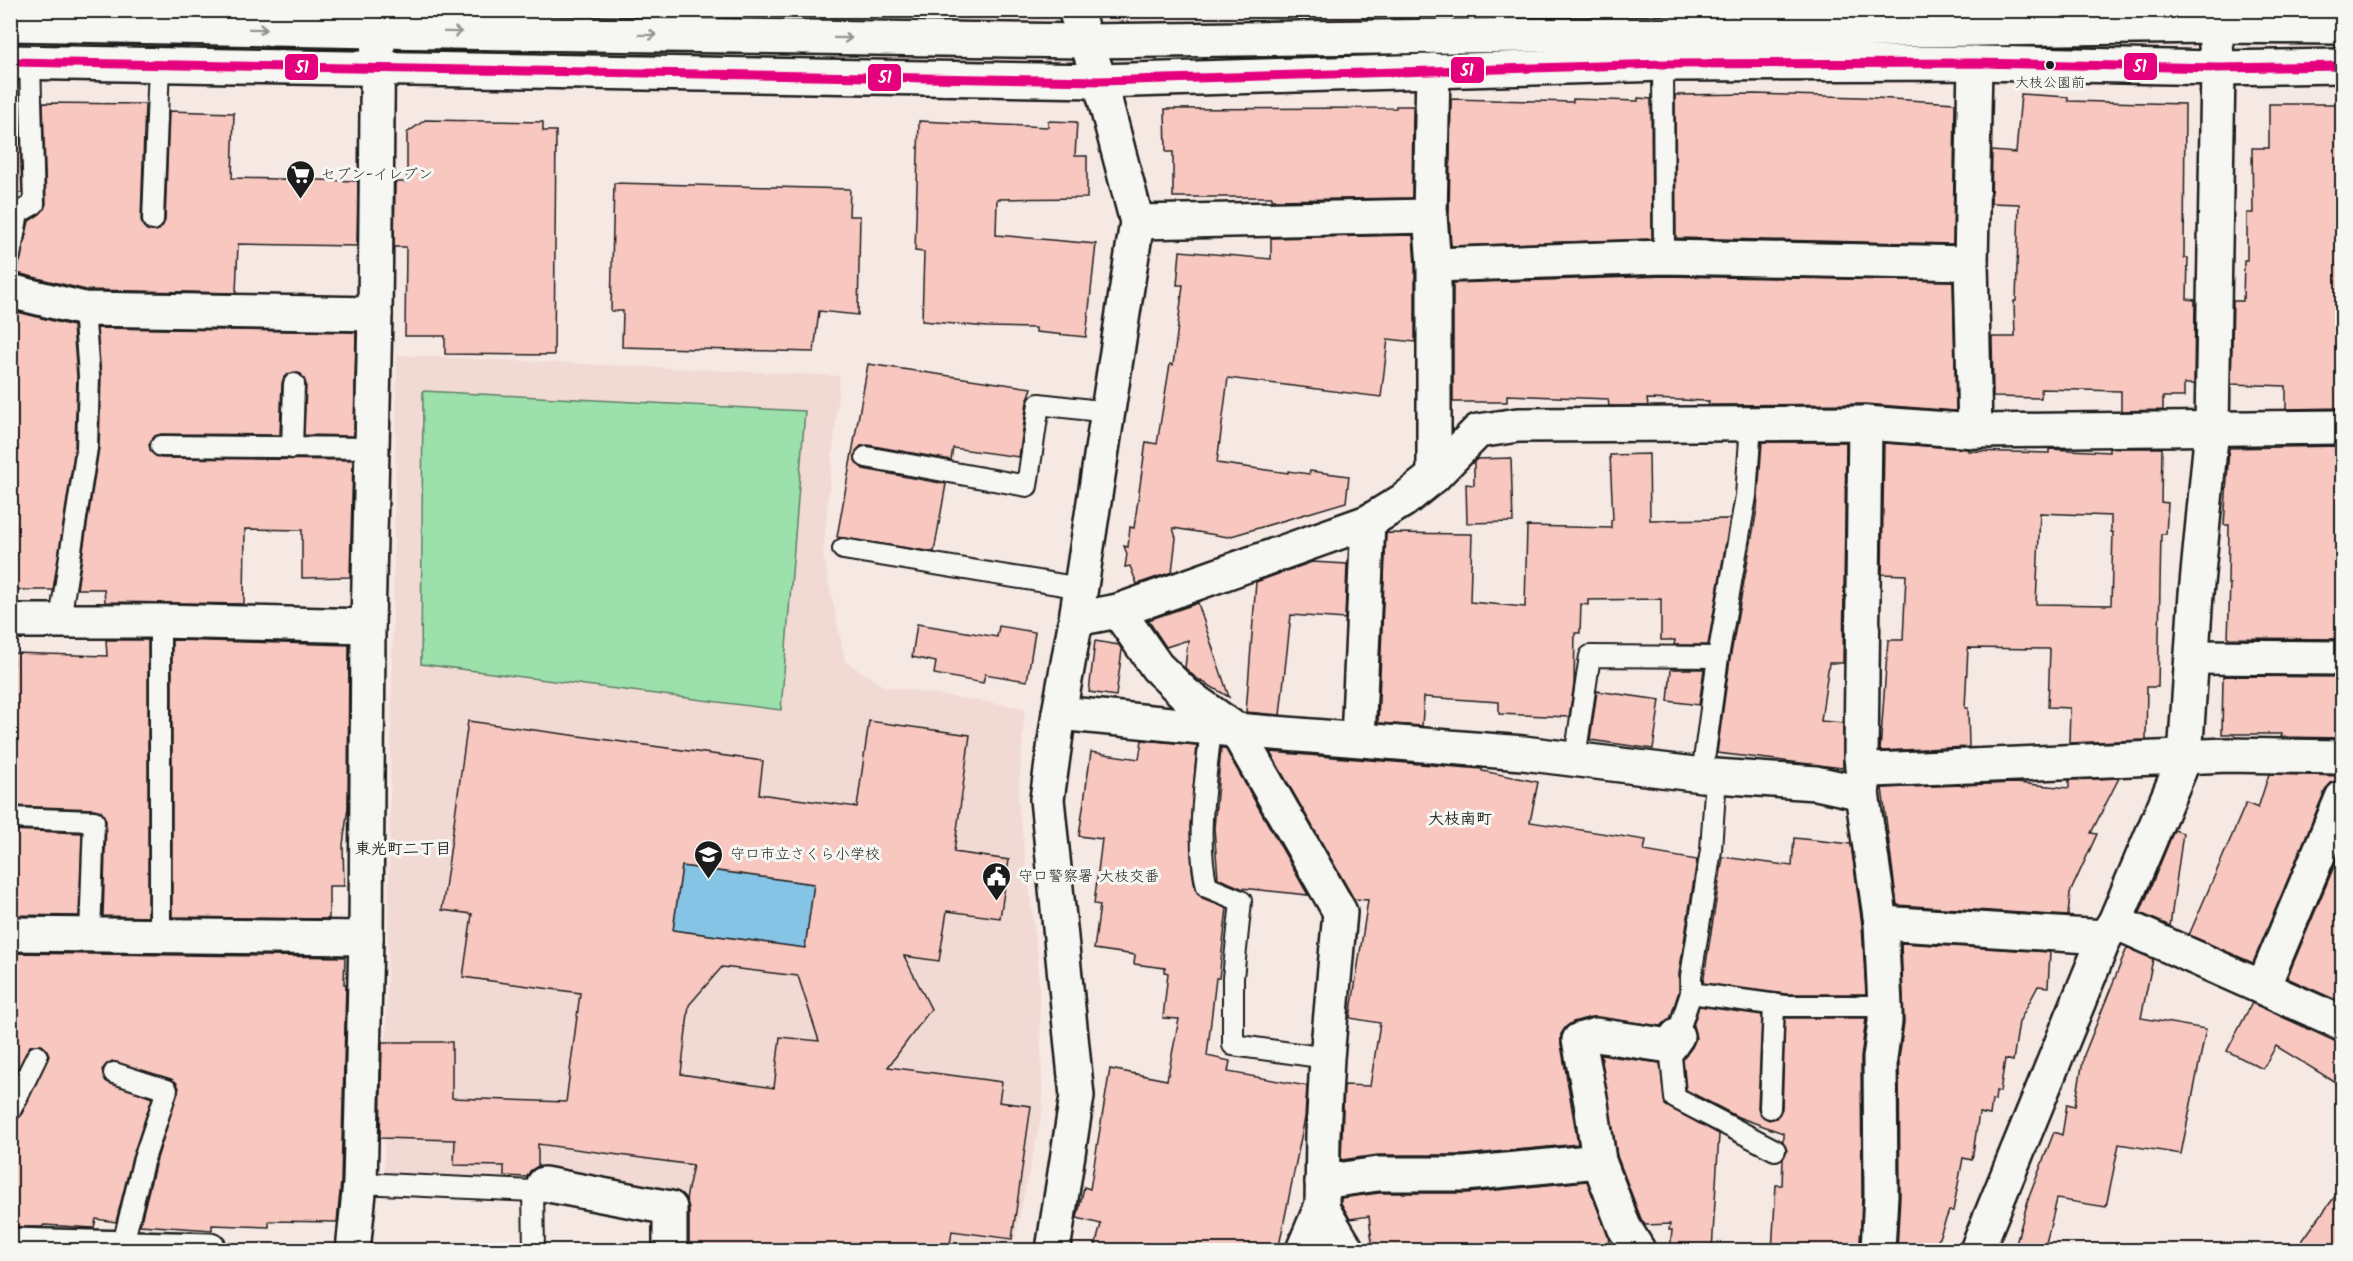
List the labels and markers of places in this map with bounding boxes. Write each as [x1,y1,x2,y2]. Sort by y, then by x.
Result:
marker: 大枝公園前 [2044,59,2056,71]
place label: 大枝公園前 [2015,72,2085,94]
supermarket icon: セブン-イレブン [284,158,316,200]
place label: セブン-イレブン [321,163,433,187]
school or university icon: 守口市立さくら小学校 [693,838,725,880]
place label: 守口市立さくら小学校 [730,843,880,867]
public building icon: 守口警察署 大枝交番 [981,860,1013,902]
place label: 守口警察署 大枝交番 [1018,865,1159,889]

